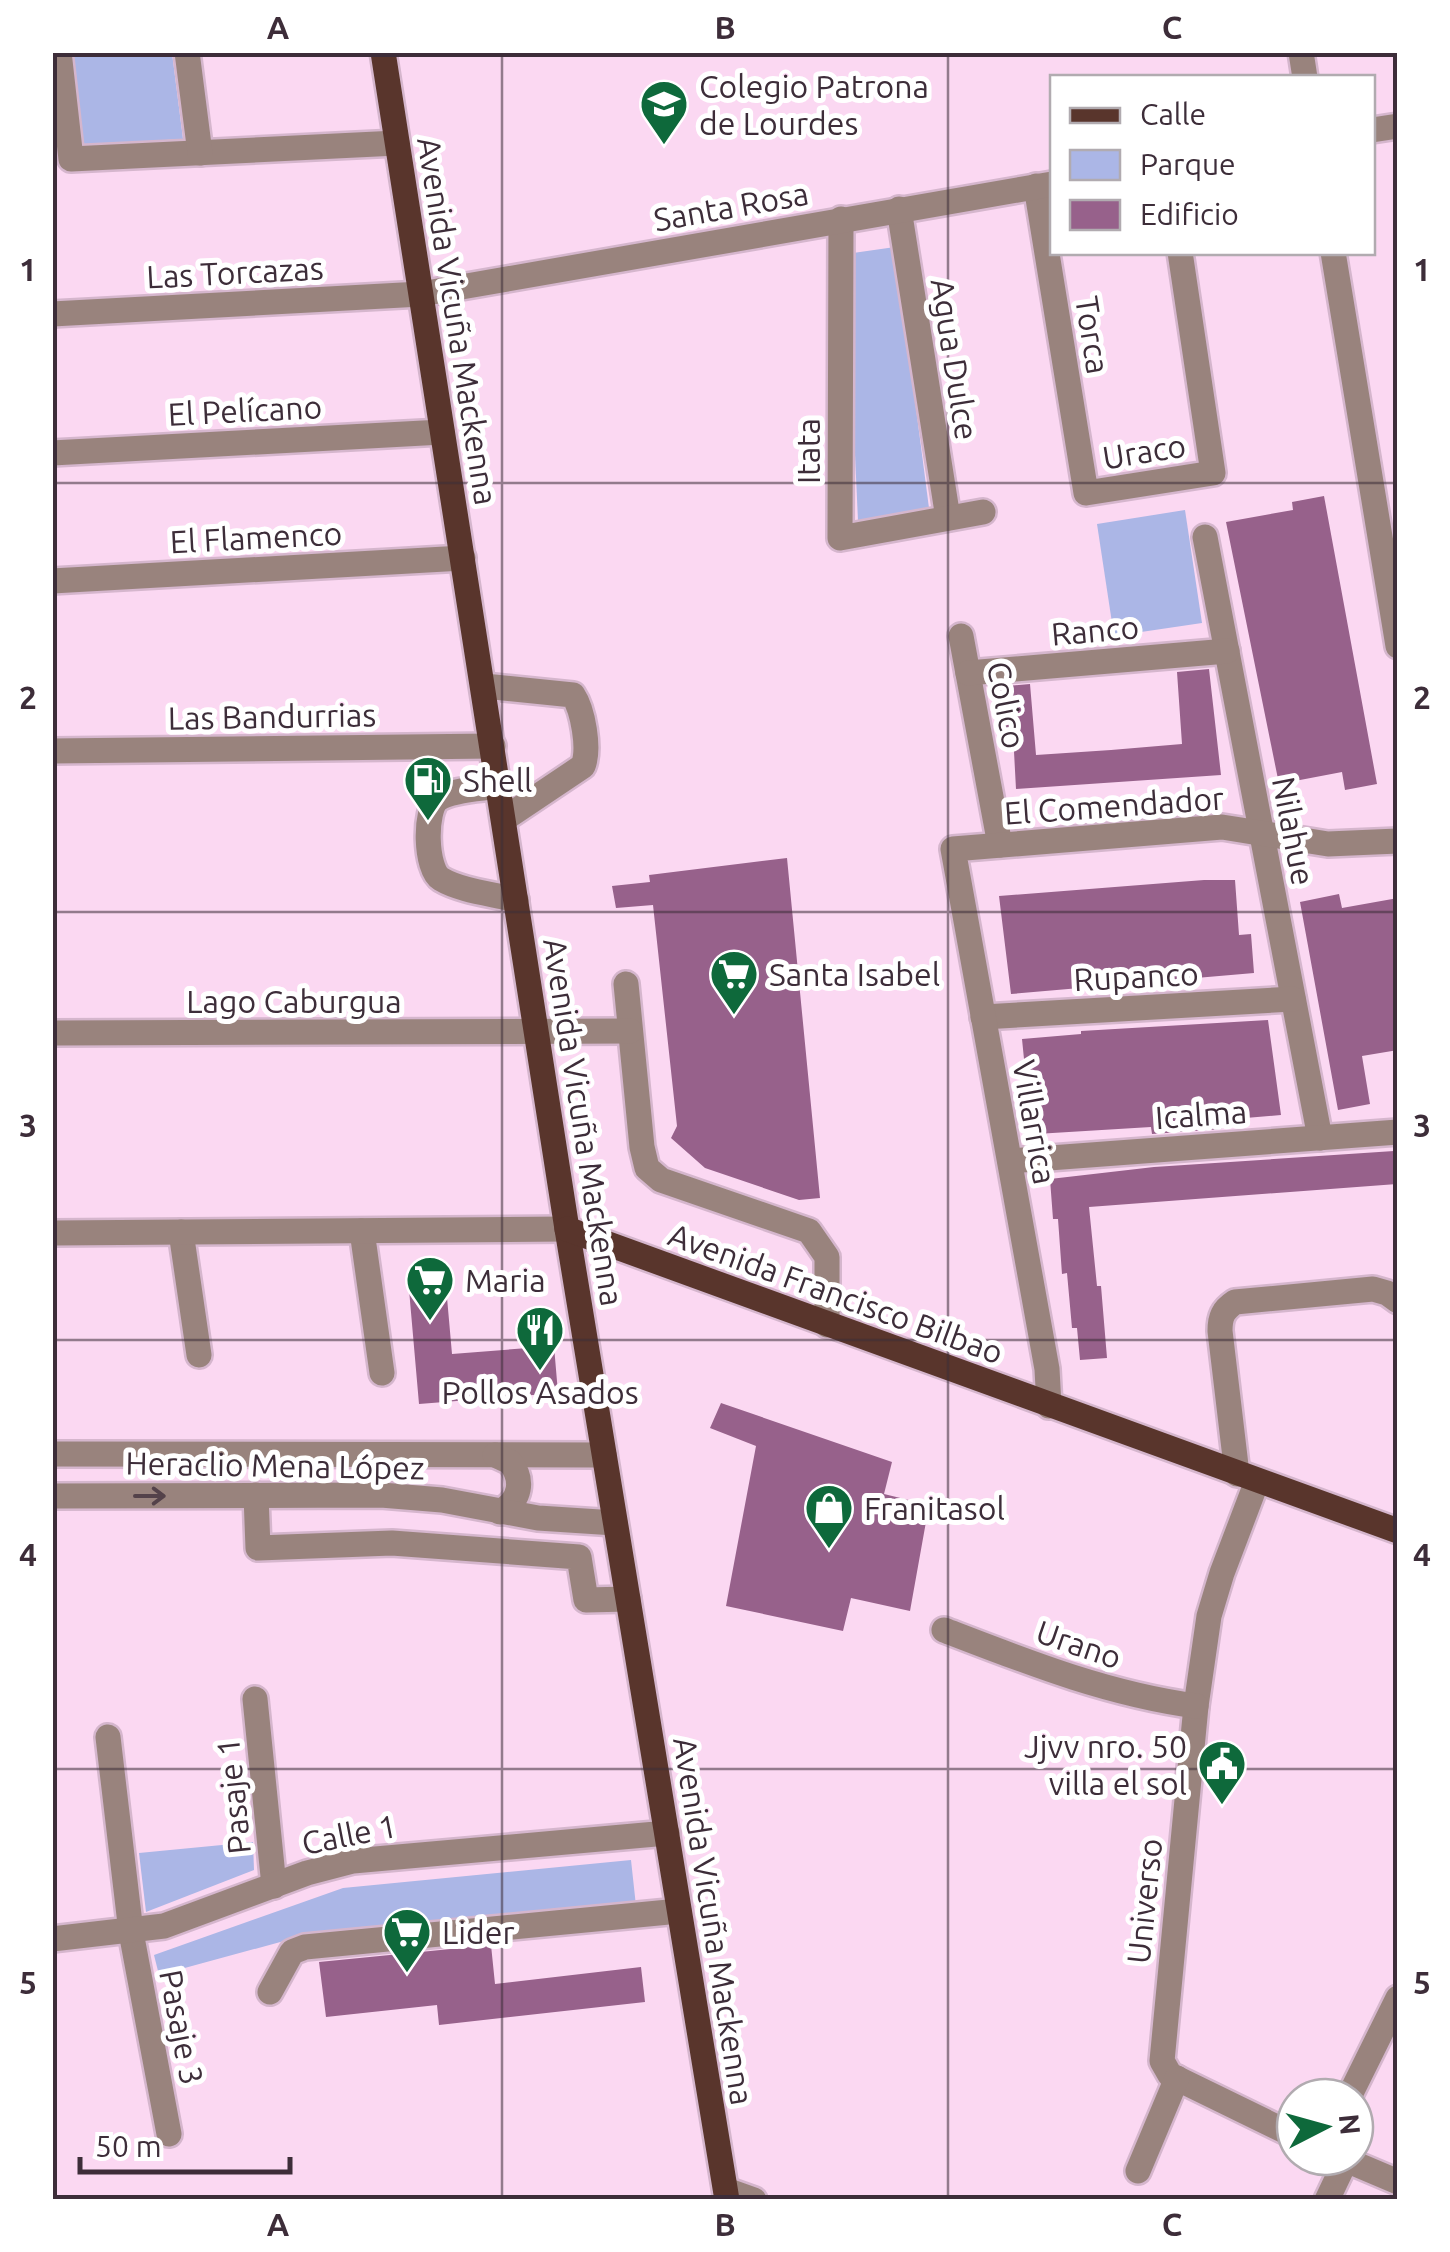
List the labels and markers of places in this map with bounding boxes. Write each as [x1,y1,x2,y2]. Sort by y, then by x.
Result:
place label: Colegio Patrona de Lourdes [699,68,929,141]
school or university icon: Colegio Patrona de Lourdes [638,78,690,146]
fuel station icon: Shell [402,754,454,822]
place label: Shell [463,762,532,798]
supermarket icon: Santa Isabel [708,948,760,1016]
place label: Santa Isabel [769,956,940,992]
supermarket icon: Maria [404,1254,456,1322]
place label: Maria [465,1262,546,1298]
restaurant icon: Pollos Asados [514,1304,566,1372]
place label: Pollos Asados [441,1374,639,1410]
shop icon: Franitasol [803,1482,855,1550]
place label: Franitasol [864,1490,1005,1526]
place label: Jjvv nro. 50 villa el sol [1024,1728,1187,1801]
public building icon: Jjvv nro. 50 villa el sol [1196,1738,1248,1806]
supermarket icon: Lider [381,1906,433,1974]
place label: Lider [442,1914,515,1950]

